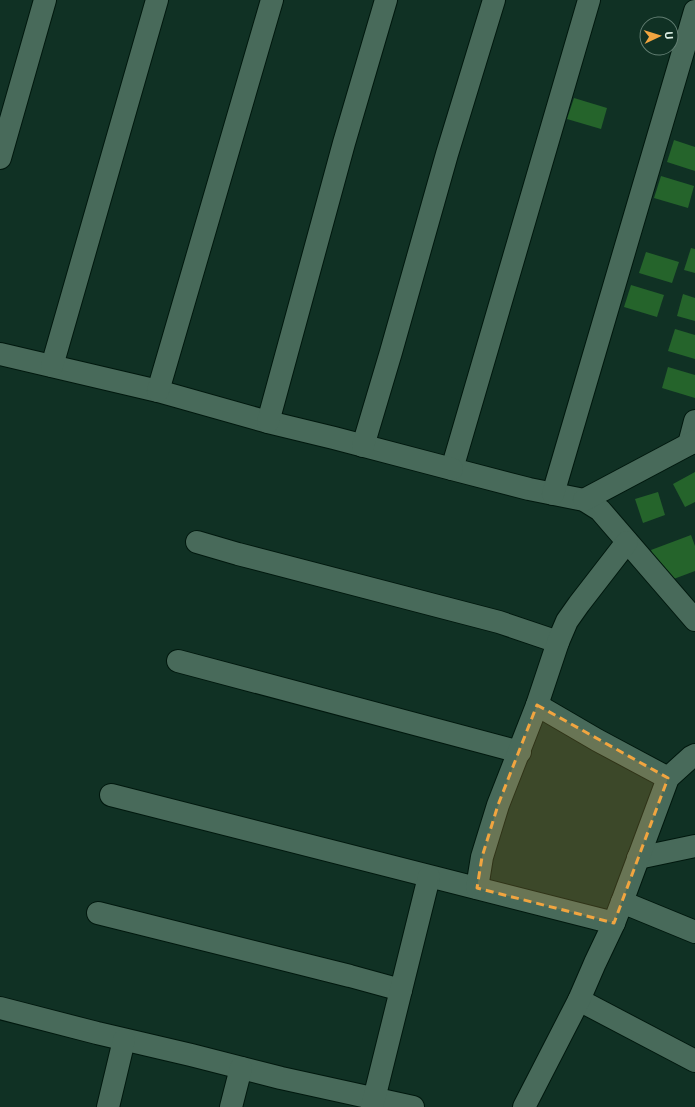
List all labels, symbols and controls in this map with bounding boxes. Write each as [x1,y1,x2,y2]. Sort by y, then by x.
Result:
north arrow [639,16,679,56]
text: U [662,31,677,40]

